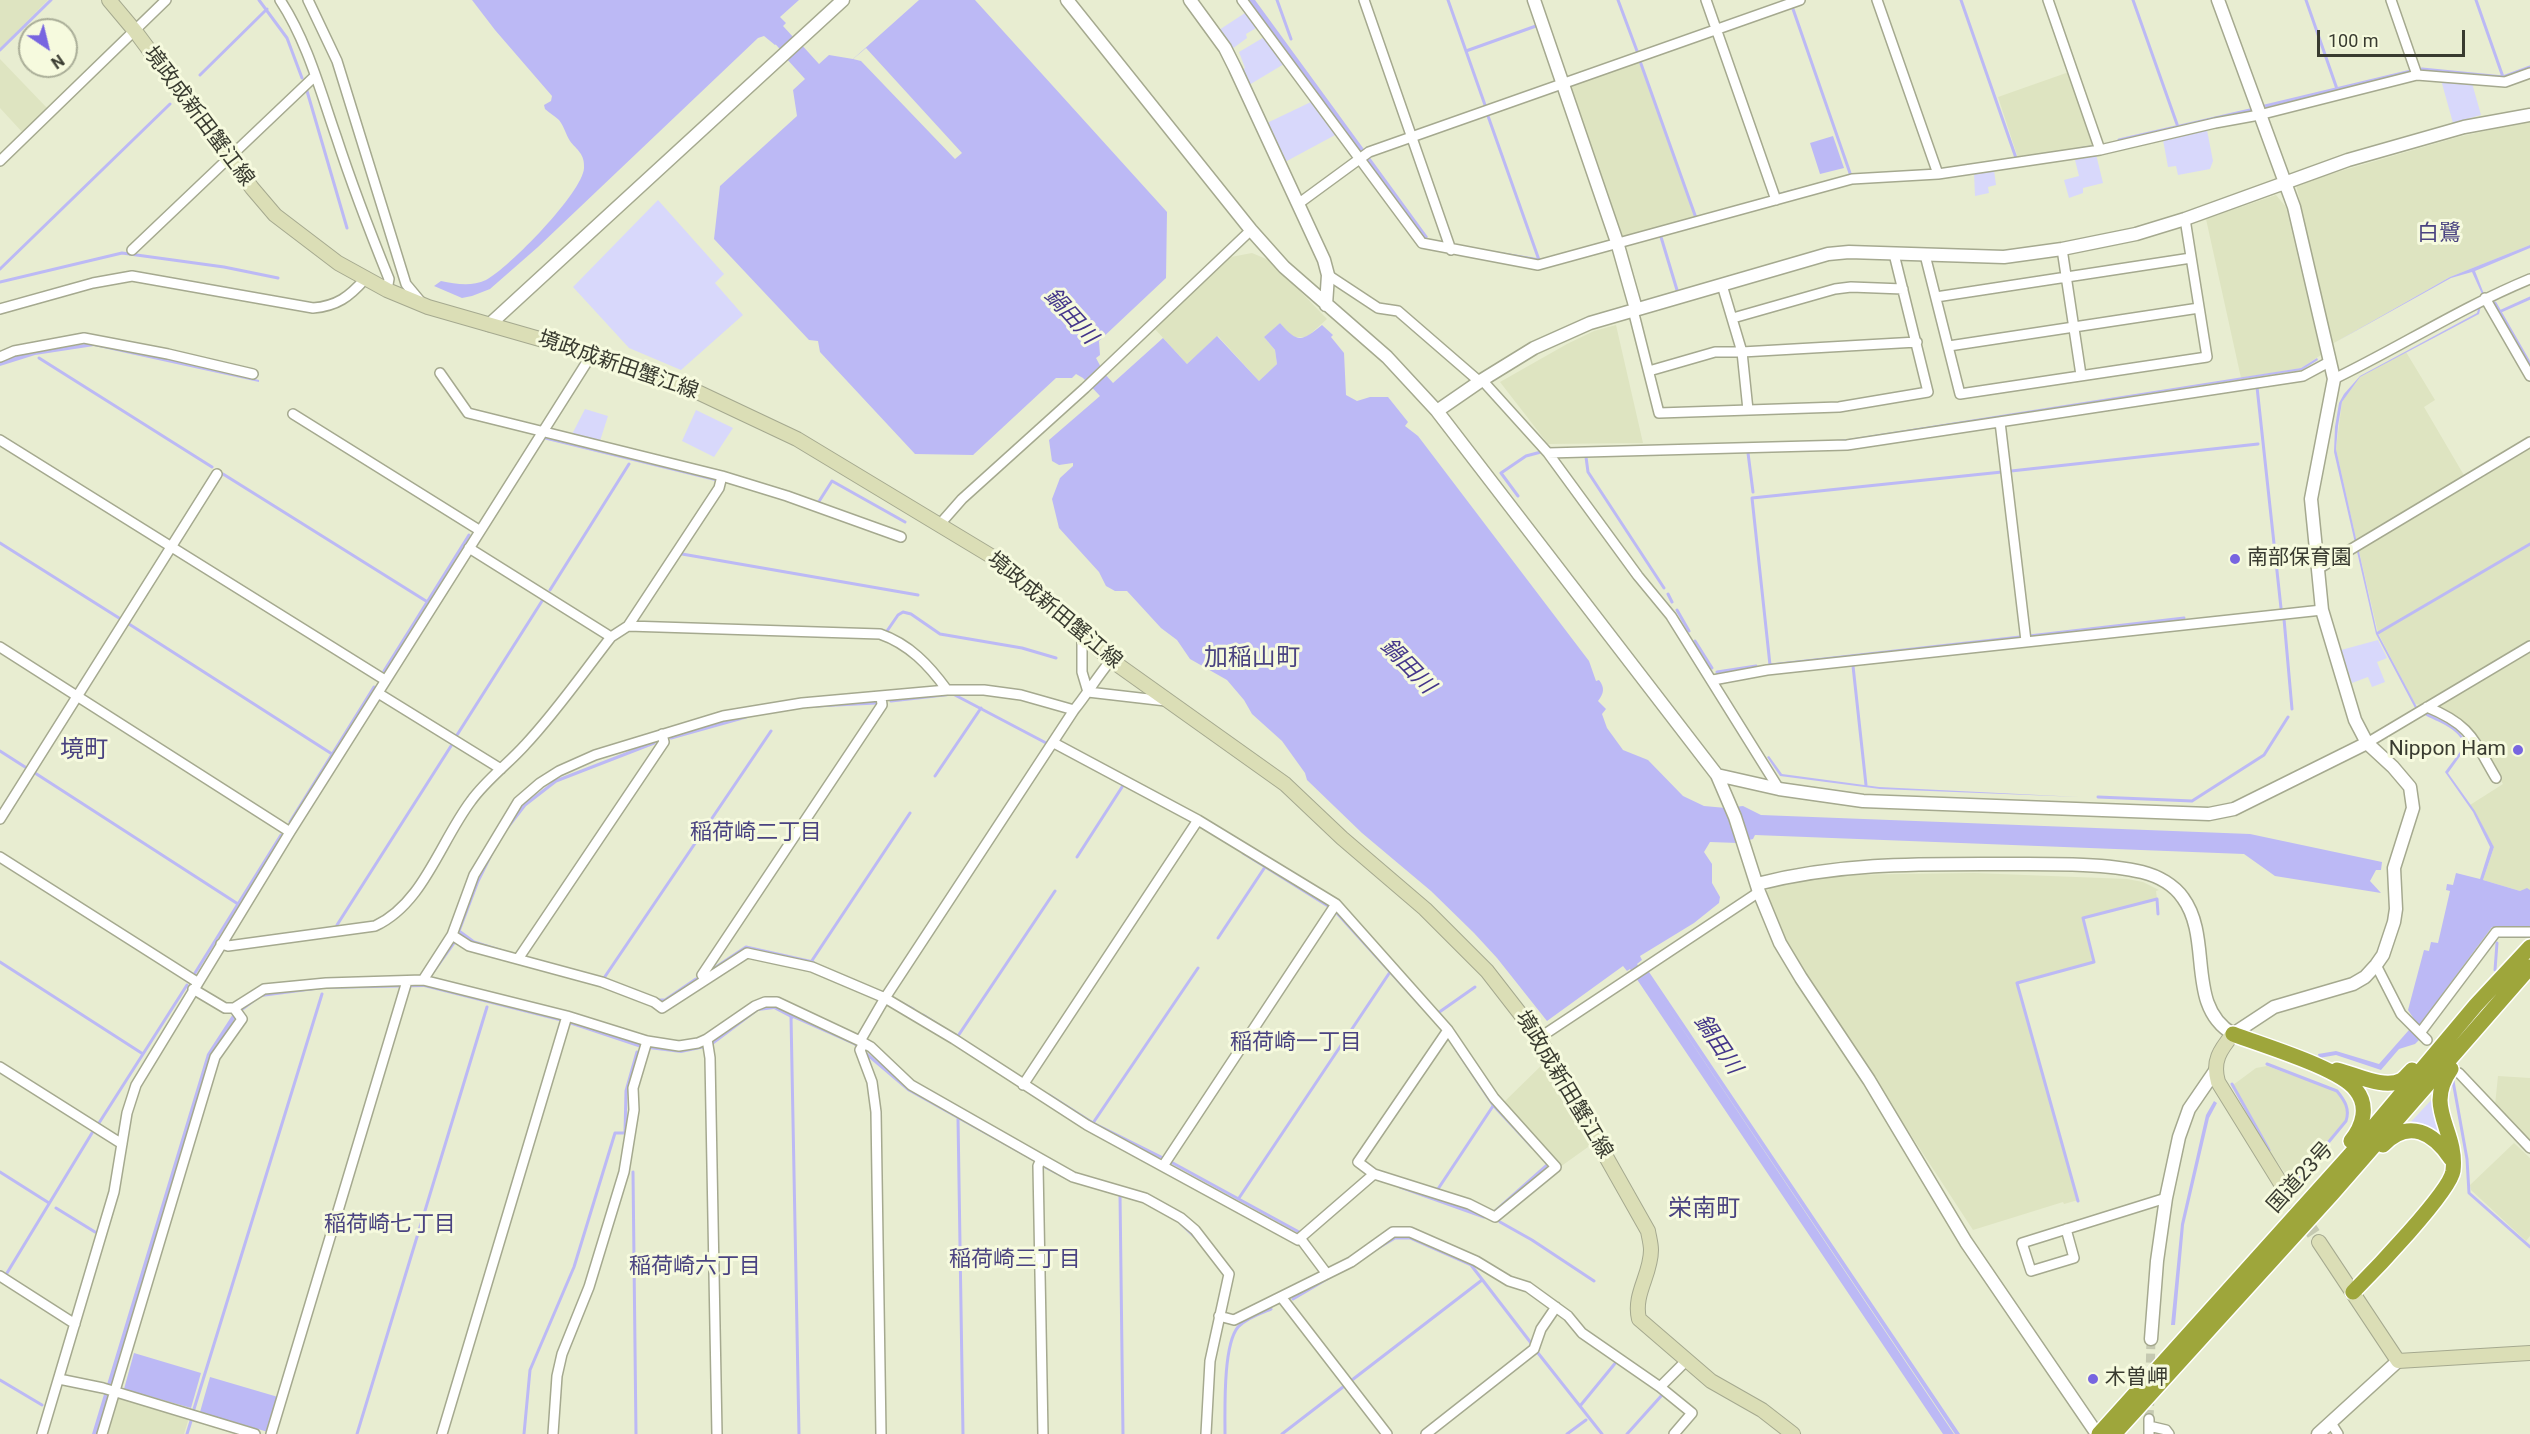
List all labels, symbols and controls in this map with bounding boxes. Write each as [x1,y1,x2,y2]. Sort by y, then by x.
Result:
north arrow [18,18,78,78]
scale bar [2320,18,2468,56]
text: 100 m [2328,30,2379,51]
street label: 境政成新田蟹江線 [137,42,259,192]
text: N [47,50,68,73]
district label: 白鷺 [2417,221,2461,247]
water label: 鍋田川 [1038,284,1102,350]
street label: 境政成新田蟹江線 [534,327,702,405]
place label: 南部保育園 [2247,546,2352,572]
street label: 境政成新田蟹江線 [982,547,1126,675]
marker: 南部保育園 [2228,552,2242,566]
water label: 鍋田川 [1375,634,1439,700]
district label: 加稲山町 [1204,645,1300,673]
district label: 境町 [60,737,108,765]
place label: Nippon Ham [2389,737,2506,763]
marker: Nippon Ham [2511,743,2525,757]
district label: 稲荷崎二丁目 [690,820,822,846]
street label: 境政成新田蟹江線 [1509,1007,1617,1163]
water label: 鍋田川 [1688,1010,1746,1080]
district label: 稲荷崎一丁目 [1230,1030,1362,1056]
street label: 国道23号 [2263,1137,2339,1219]
district label: 栄南町 [1668,1196,1740,1224]
district label: 稲荷崎七丁目 [324,1212,456,1238]
district label: 稲荷崎三丁目 [949,1247,1081,1273]
district label: 稲荷崎六丁目 [629,1254,761,1280]
place label: 木曽岬 [2105,1366,2168,1392]
marker: 木曽岬 [2086,1372,2100,1386]

